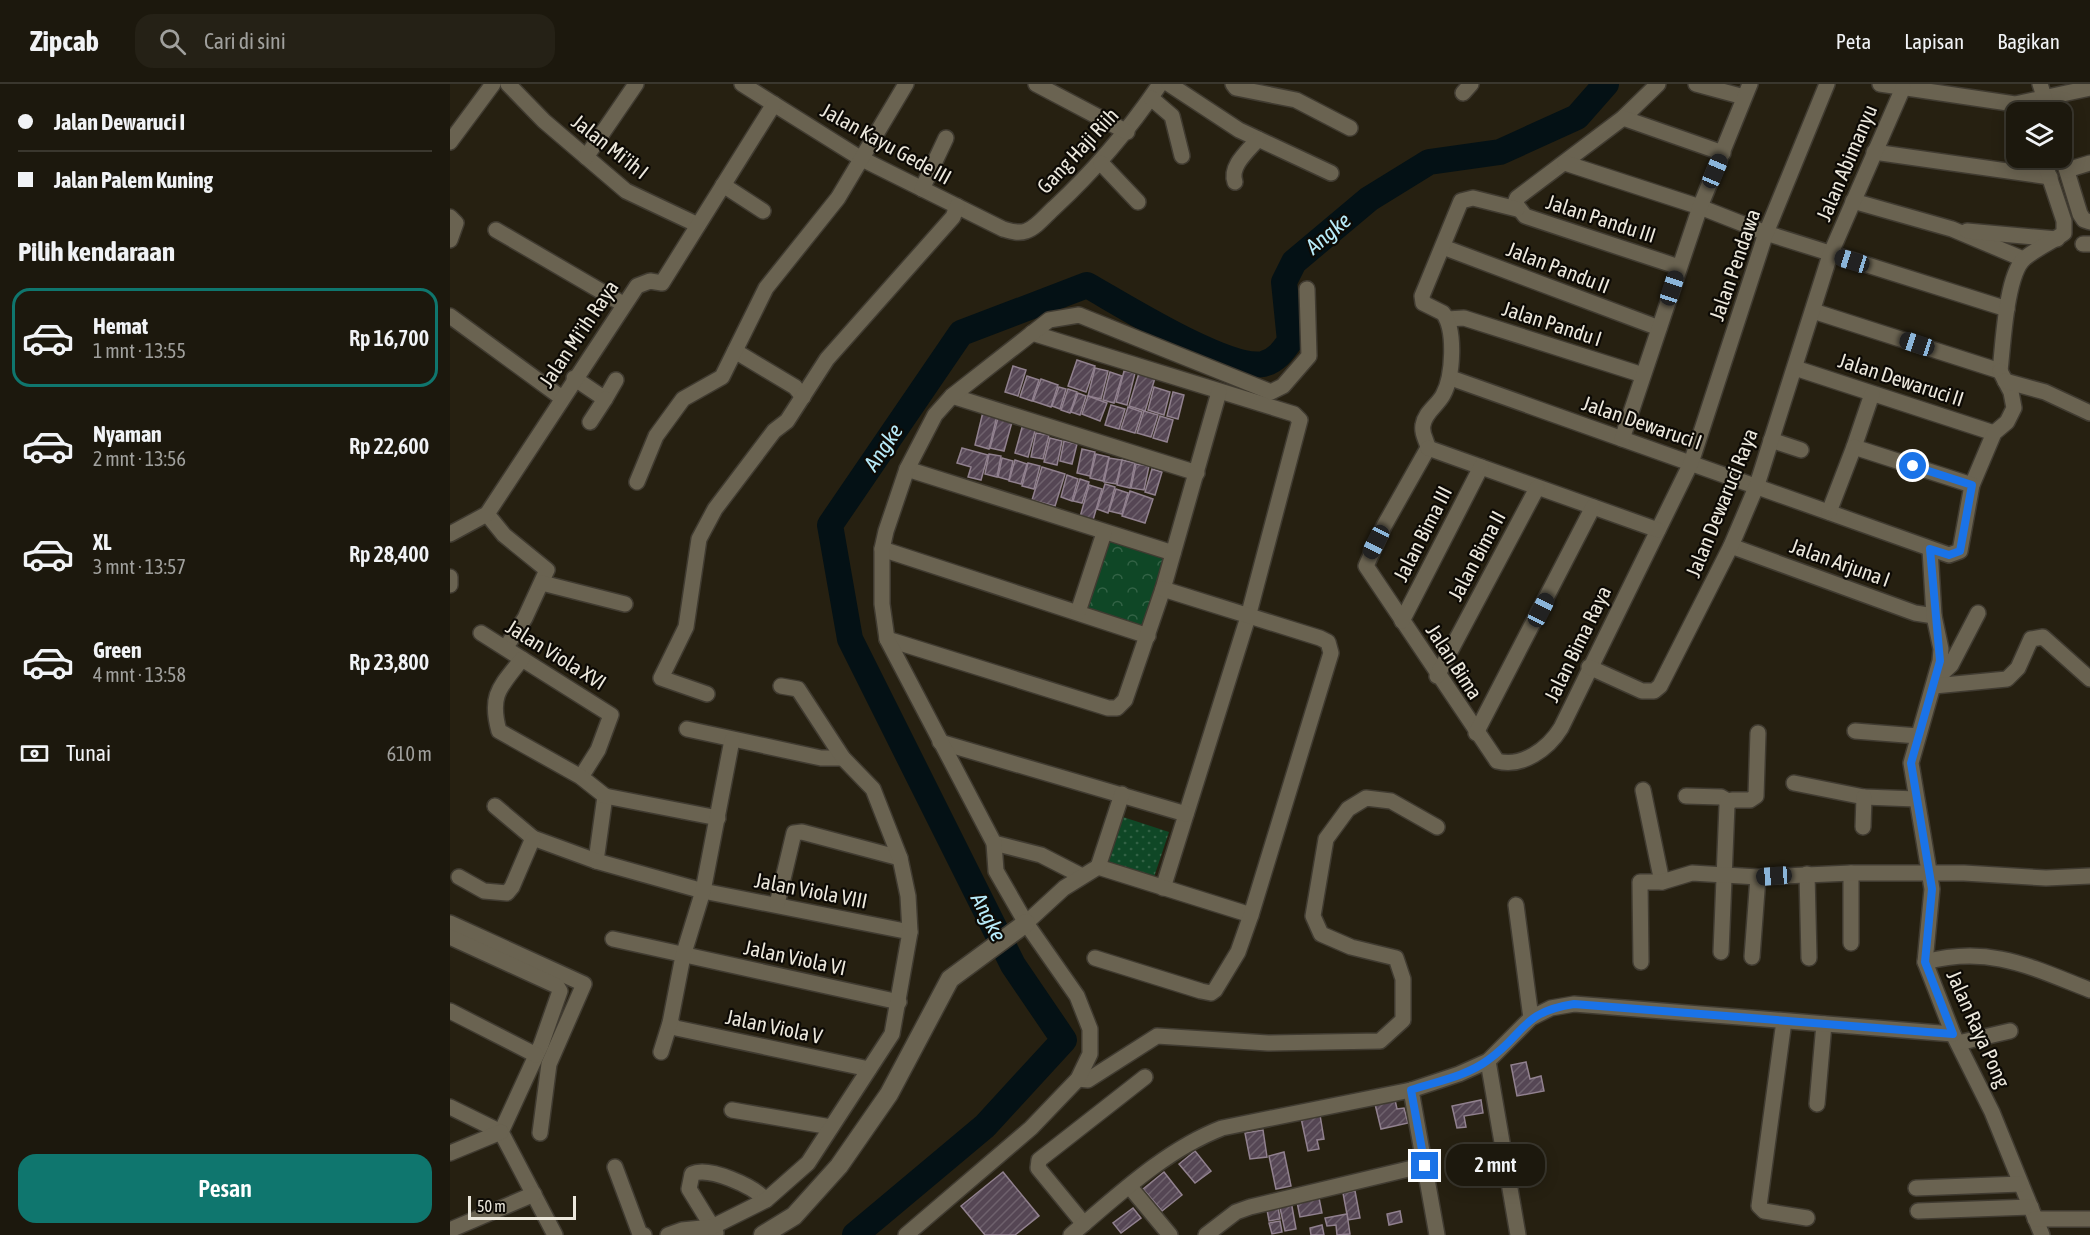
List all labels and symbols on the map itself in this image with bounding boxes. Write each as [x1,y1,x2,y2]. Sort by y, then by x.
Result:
street label: Jalan Kayu Gede III [817,97,956,189]
street label: Jalan Abimanyu [1811,101,1881,224]
street label: Gang Haji Riih [1032,103,1123,198]
street label: Jalan Mi'ih I [568,109,654,184]
car [1700,151,1730,191]
street label: Jalan Pandu III [1544,189,1659,247]
street label: Jalan Pendawa [1704,206,1764,324]
water label: Angke [1299,207,1356,260]
street label: Jalan Pandu II [1503,236,1613,298]
car [1832,247,1872,275]
car [1658,268,1686,308]
street label: Jalan Mi'ih Raya [534,275,623,391]
street label: Jalan Pandu I [1500,296,1605,350]
car [1897,330,1937,358]
street label: Jalan Dewaruci II [1836,347,1967,411]
street label: Jalan Dewaruci I [1579,390,1705,454]
water label: Angke [857,419,908,476]
street label: Jalan Dewaruci Raya [1680,425,1762,581]
route start [1899,452,1926,479]
street label: Jalan Bima III [1388,482,1456,585]
street label: Jalan Bima II [1442,507,1510,604]
car [1360,522,1392,562]
street label: Jalan Arjuna I [1787,533,1894,591]
street label: Jalan Bima Raya [1539,582,1615,705]
car [1525,590,1557,630]
street label: Jalan Viola XVI [502,614,611,694]
street label: Jalan Bima [1422,619,1488,703]
car [1755,866,1793,886]
street label: Jalan Viola VIII [753,867,870,913]
water label: Angke [965,887,1012,946]
street label: Jalan Viola VI [742,935,848,980]
street label: Jalan Raya Pong [1942,966,2015,1091]
street label: Jalan Viola V [724,1004,825,1048]
callout: 2 mnt [1446,1145,1545,1187]
route end [1411,1152,1438,1179]
scale bar [468,1193,576,1220]

